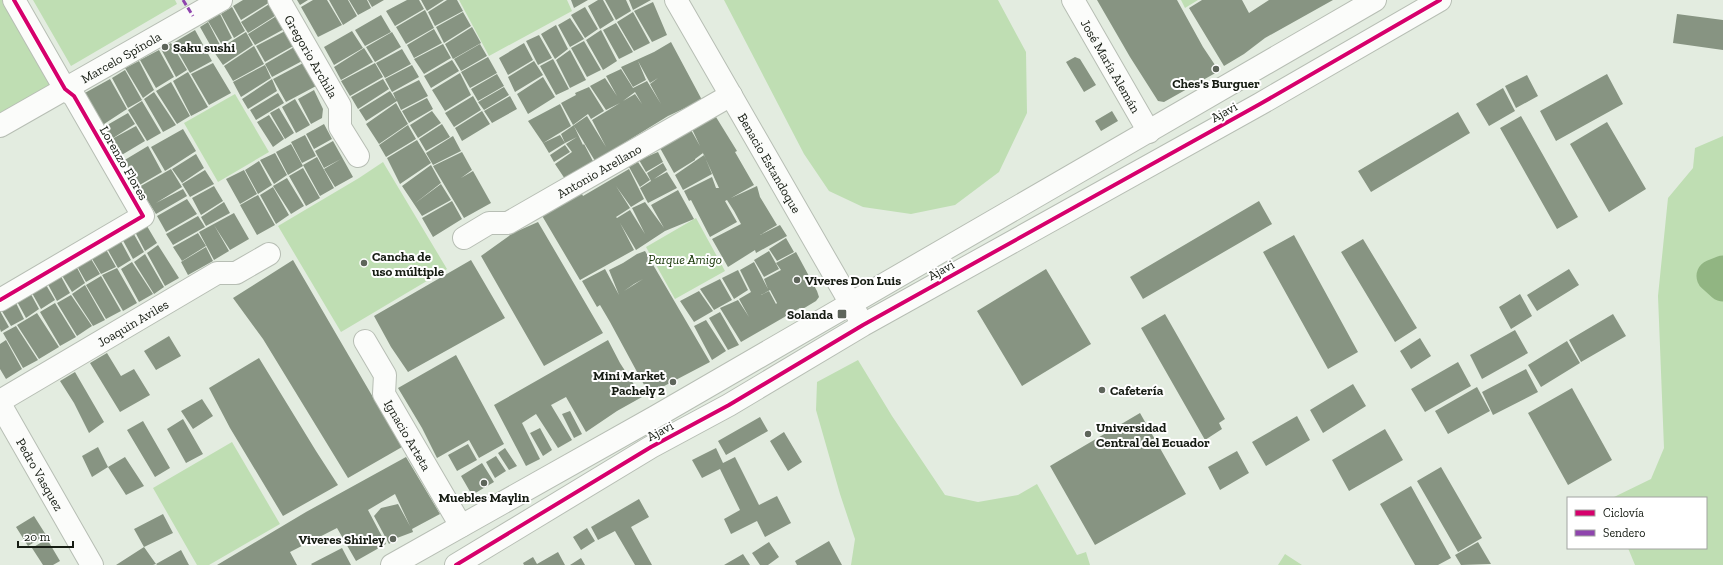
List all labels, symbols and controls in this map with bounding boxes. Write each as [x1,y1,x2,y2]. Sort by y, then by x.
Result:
street label: Gregorio Archila [282,12,342,101]
street label: José María Alemán [1078,16,1144,116]
street label: Marcelo Spínola [78,28,164,86]
place label: Saku sushi [173,40,235,55]
marker: Saku sushi [160,42,170,52]
marker: Ches's Burguer [1211,64,1221,74]
place label: Ches's Burguer [1172,76,1260,91]
street label: Ajavi [1208,99,1241,126]
street label: Benacio Estandoque [735,110,805,216]
street label: Lorenzo Flores [97,123,151,203]
street label: Antonio Arellano [554,140,644,201]
place label: Cancha de uso múltiple [372,249,445,279]
park label: Parque Amigo [648,252,722,267]
street label: Ajavi [925,257,958,284]
marker: Cancha de uso múltiple [359,258,369,268]
place label: Viveres Don Luis [805,273,901,288]
marker: Viveres Don Luis [792,275,802,285]
street label: Joaquin Aviles [94,296,171,350]
place label: Solanda [787,307,833,322]
marker: Solanda [836,308,848,320]
place label: Mini Market Pachely 2 [593,368,666,398]
marker: Mini Market Pachely 2 [668,377,678,387]
place label: Cafetería [1110,383,1164,398]
marker: Cafetería [1097,385,1107,395]
street label: Ignacio Arteta [381,397,435,474]
street label: Ajavi [644,418,677,445]
place label: Universidad Central del Ecuador [1096,420,1210,450]
marker: Universidad Central del Ecuador [1083,429,1093,439]
street label: Pedro Vasquez [14,435,67,513]
marker: Muebles Maylin [479,478,489,488]
place label: Muebles Maylin [439,490,530,505]
legend [1567,497,1707,549]
text: Ciclovía [1603,506,1644,520]
scale bar [18,523,73,549]
text: Sendero [1603,526,1645,540]
text: 20 m [24,530,51,544]
place label: Viveres Shirley [298,532,385,547]
marker: Viveres Shirley [388,534,398,544]

